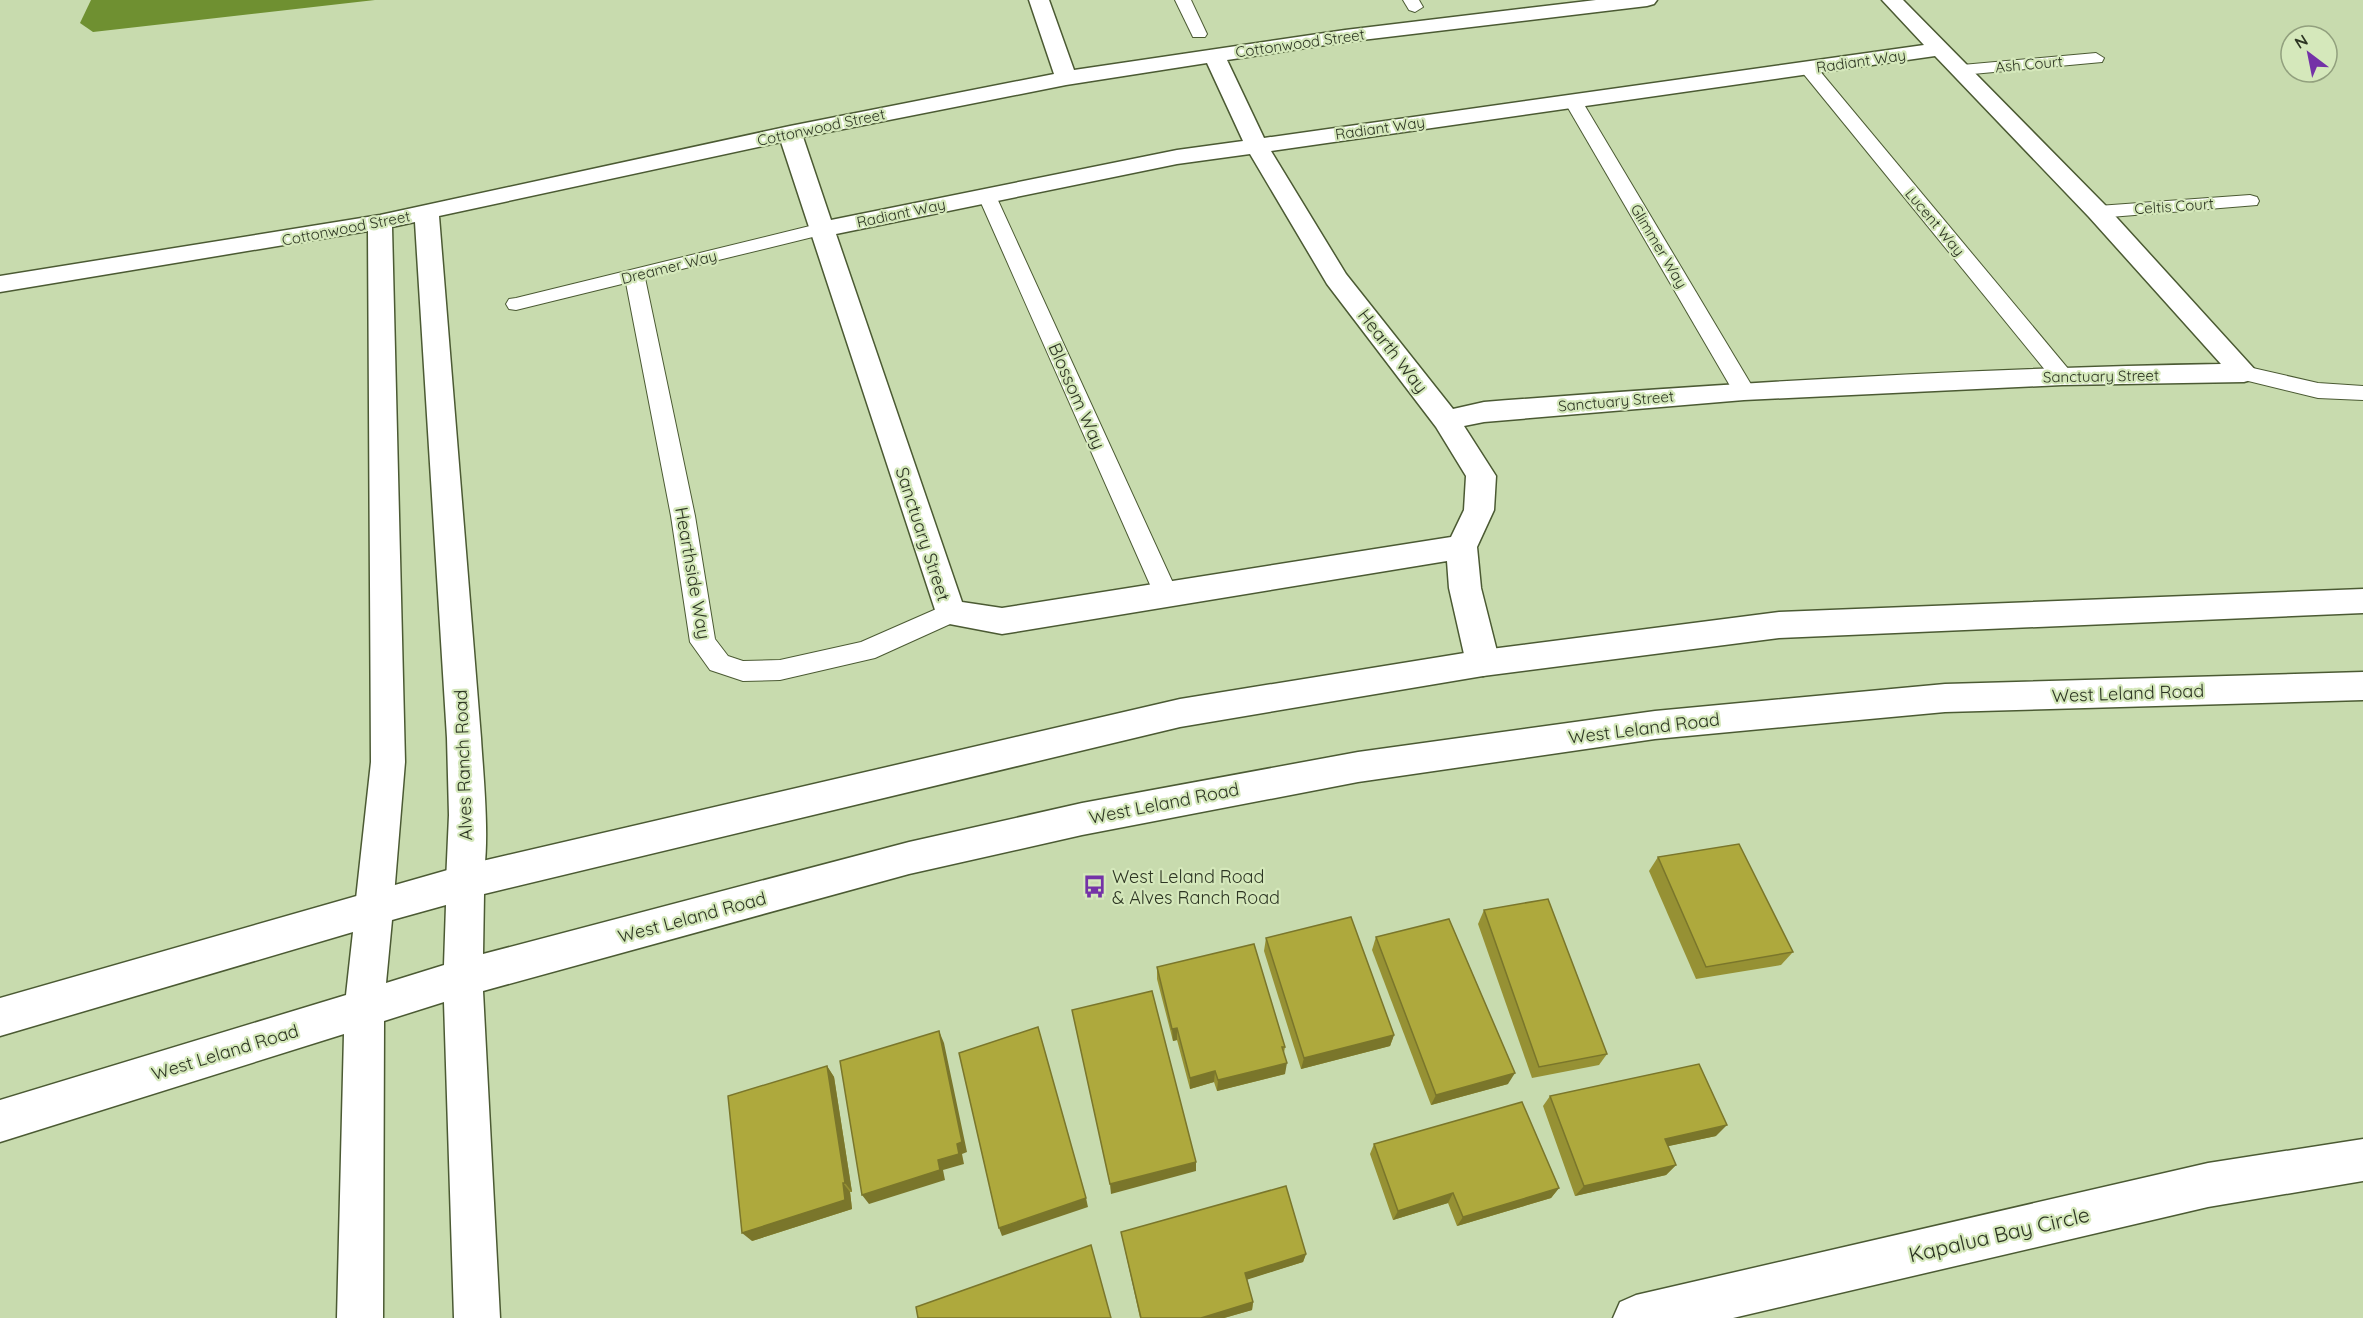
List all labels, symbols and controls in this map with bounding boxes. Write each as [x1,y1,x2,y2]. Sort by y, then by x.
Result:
north arrow [2279,24,2339,84]
street label: Cottonwood Street [1234,25,1366,61]
text: N [2291,30,2311,53]
street label: Radiant Way [1815,45,1907,77]
street label: Ash Court [1994,52,2064,76]
street label: Cottonwood Street [755,104,887,150]
street label: Radiant Way [1334,112,1426,144]
street label: Lucent Way [1901,184,1969,260]
street label: Radiant Way [855,194,947,232]
street label: Celtis Court [2134,194,2214,218]
street label: Glimmer Way [1626,200,1692,292]
street label: Cottonwood Street [280,206,412,250]
street label: Dreamer Way [619,246,719,288]
street label: Hearth Way [1353,304,1433,398]
street label: Blossom Way [1043,339,1111,453]
street label: Sanctuary Street [2043,365,2159,387]
street label: Sanctuary Street [1557,386,1675,416]
street label: Sanctuary Street [891,464,955,604]
street label: Hearthside Way [670,505,716,641]
street label: West Leland Road [2051,679,2205,707]
street label: Alves Ranch Road [449,689,477,841]
street label: West Leland Road [1567,707,1721,749]
street label: West Leland Road [1087,777,1241,829]
place label: West Leland Road & Alves Ranch Road [1112,865,1280,909]
bus stop icon: West Leland Road & Alves Ranch Road [1081,873,1107,899]
street label: West Leland Road [615,886,769,948]
street label: West Leland Road [149,1019,301,1085]
street label: Kapalua Bay Circle [1906,1201,2092,1267]

